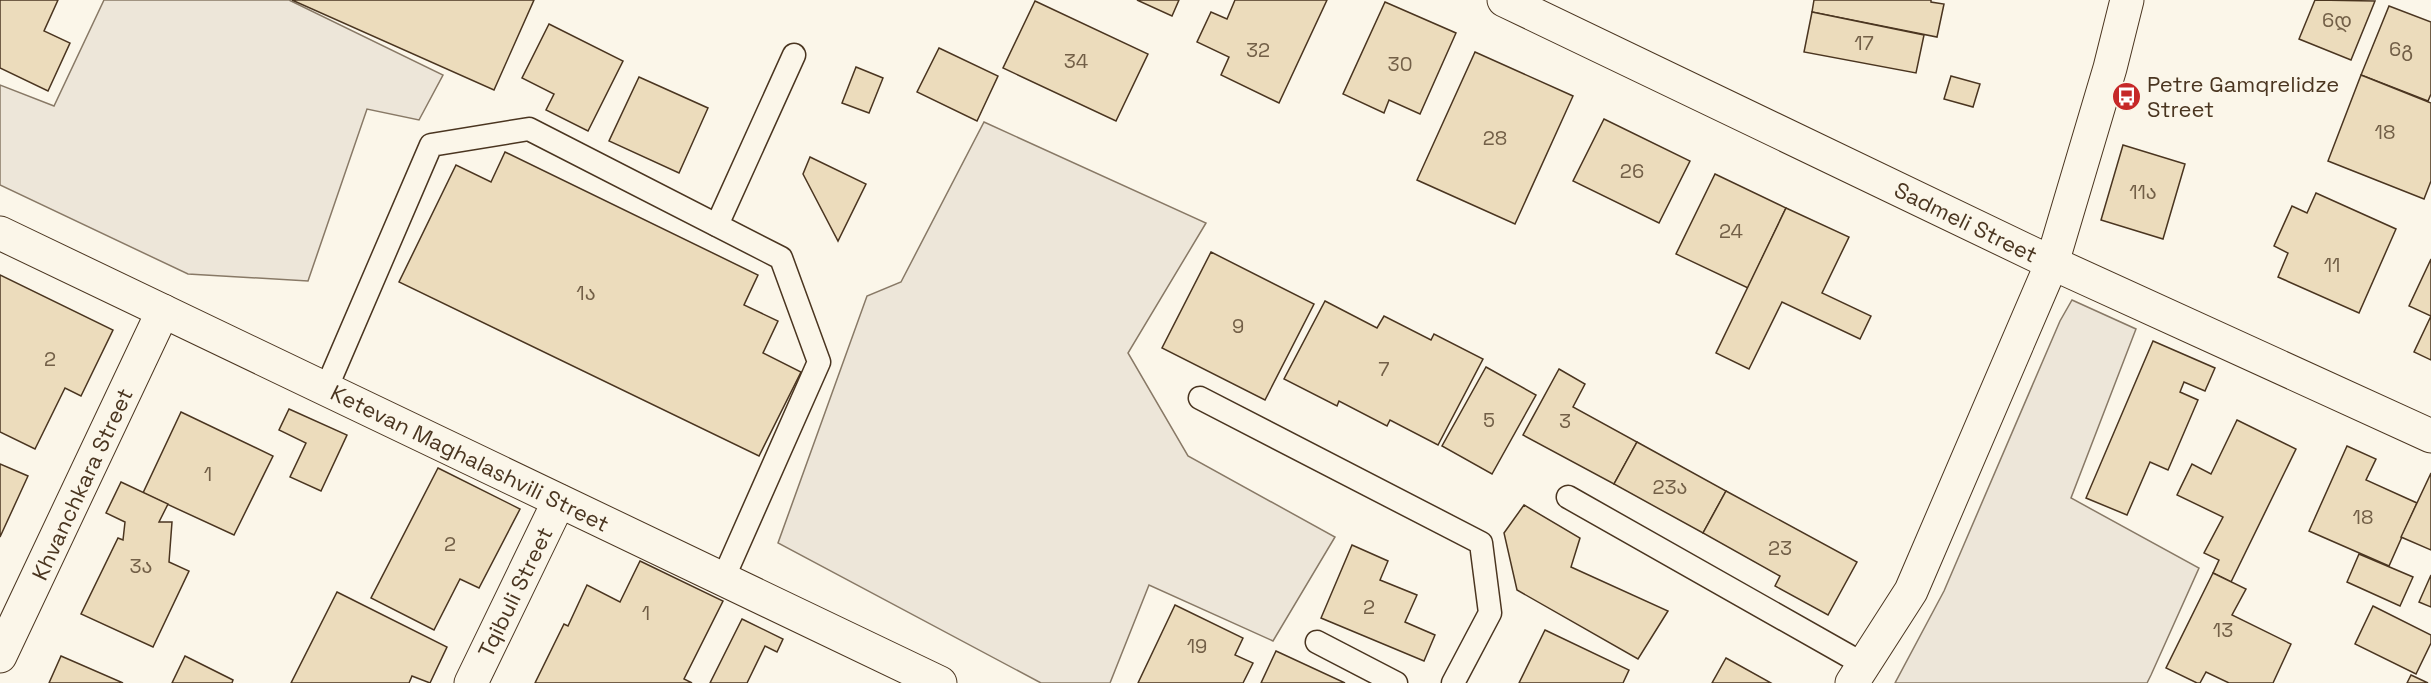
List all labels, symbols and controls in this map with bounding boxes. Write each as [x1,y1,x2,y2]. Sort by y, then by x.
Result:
house number: 6დ [2322,7,2352,33]
house number: 17 [1854,30,1874,56]
house number: 6გ [2389,36,2413,62]
house number: 32 [1246,37,1270,63]
house number: 34 [1064,48,1088,74]
house number: 30 [1388,51,1412,77]
place label: Petre Gamqrelidze Street [2147,70,2339,123]
bus stop icon: Petre Gamqrelidze Street [2110,81,2142,113]
house number: 18 [2375,119,2395,145]
house number: 28 [1483,125,1507,151]
house number: 26 [1620,158,1644,184]
street label: Sadmeli Street [1890,175,2042,269]
house number: 11ა [2129,179,2157,205]
house number: 24 [1719,218,1743,244]
house number: 11 [2324,252,2340,278]
house number: 1ა [576,280,596,306]
house number: 9 [1232,313,1244,339]
house number: 2 [44,346,56,372]
house number: 7 [1378,356,1390,382]
street label: Ketevan Maghalashvili Street [326,378,614,538]
street label: Khvanchkara Street [25,384,139,584]
house number: 5 [1483,407,1495,433]
house number: 3 [1559,408,1571,434]
house number: 1 [204,461,212,487]
house number: 23ა [1652,474,1688,500]
house number: 18 [2353,504,2373,530]
street label: Tqibuli Street [471,522,559,662]
house number: 2 [444,531,456,557]
house number: 23 [1768,535,1792,561]
house number: 3ა [129,553,153,579]
house number: 2 [1363,594,1375,620]
house number: 1 [642,600,650,626]
house number: 13 [2213,617,2233,643]
house number: 19 [1187,633,1207,659]

